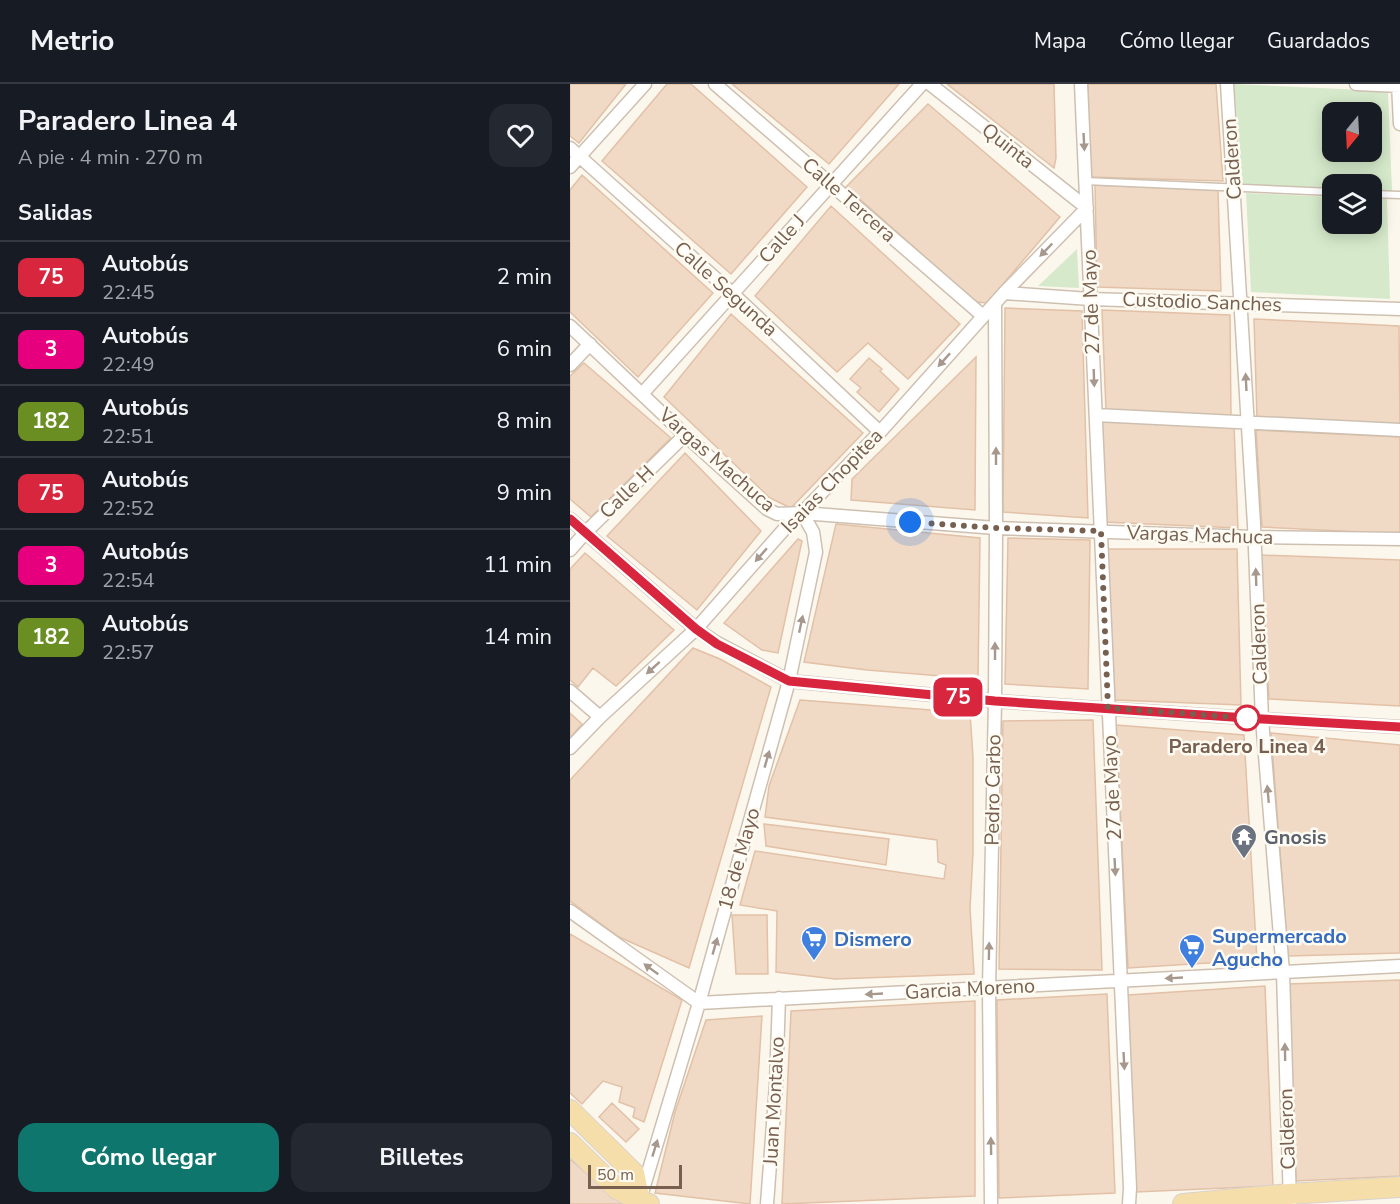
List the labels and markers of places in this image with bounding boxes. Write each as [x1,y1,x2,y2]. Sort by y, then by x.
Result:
marker: Paradero Linea 4 [1234,705,1260,731]
place label: Paradero Linea 4 [1169,733,1325,760]
temple icon: Gnosis [1229,822,1259,860]
place label: Gnosis [1264,824,1327,851]
place label: Supermercado Agucho [1212,923,1347,973]
supermarket icon: Dismero [799,924,829,962]
place label: Dismero [834,926,912,953]
supermarket icon: Supermercado Agucho [1177,932,1207,970]

